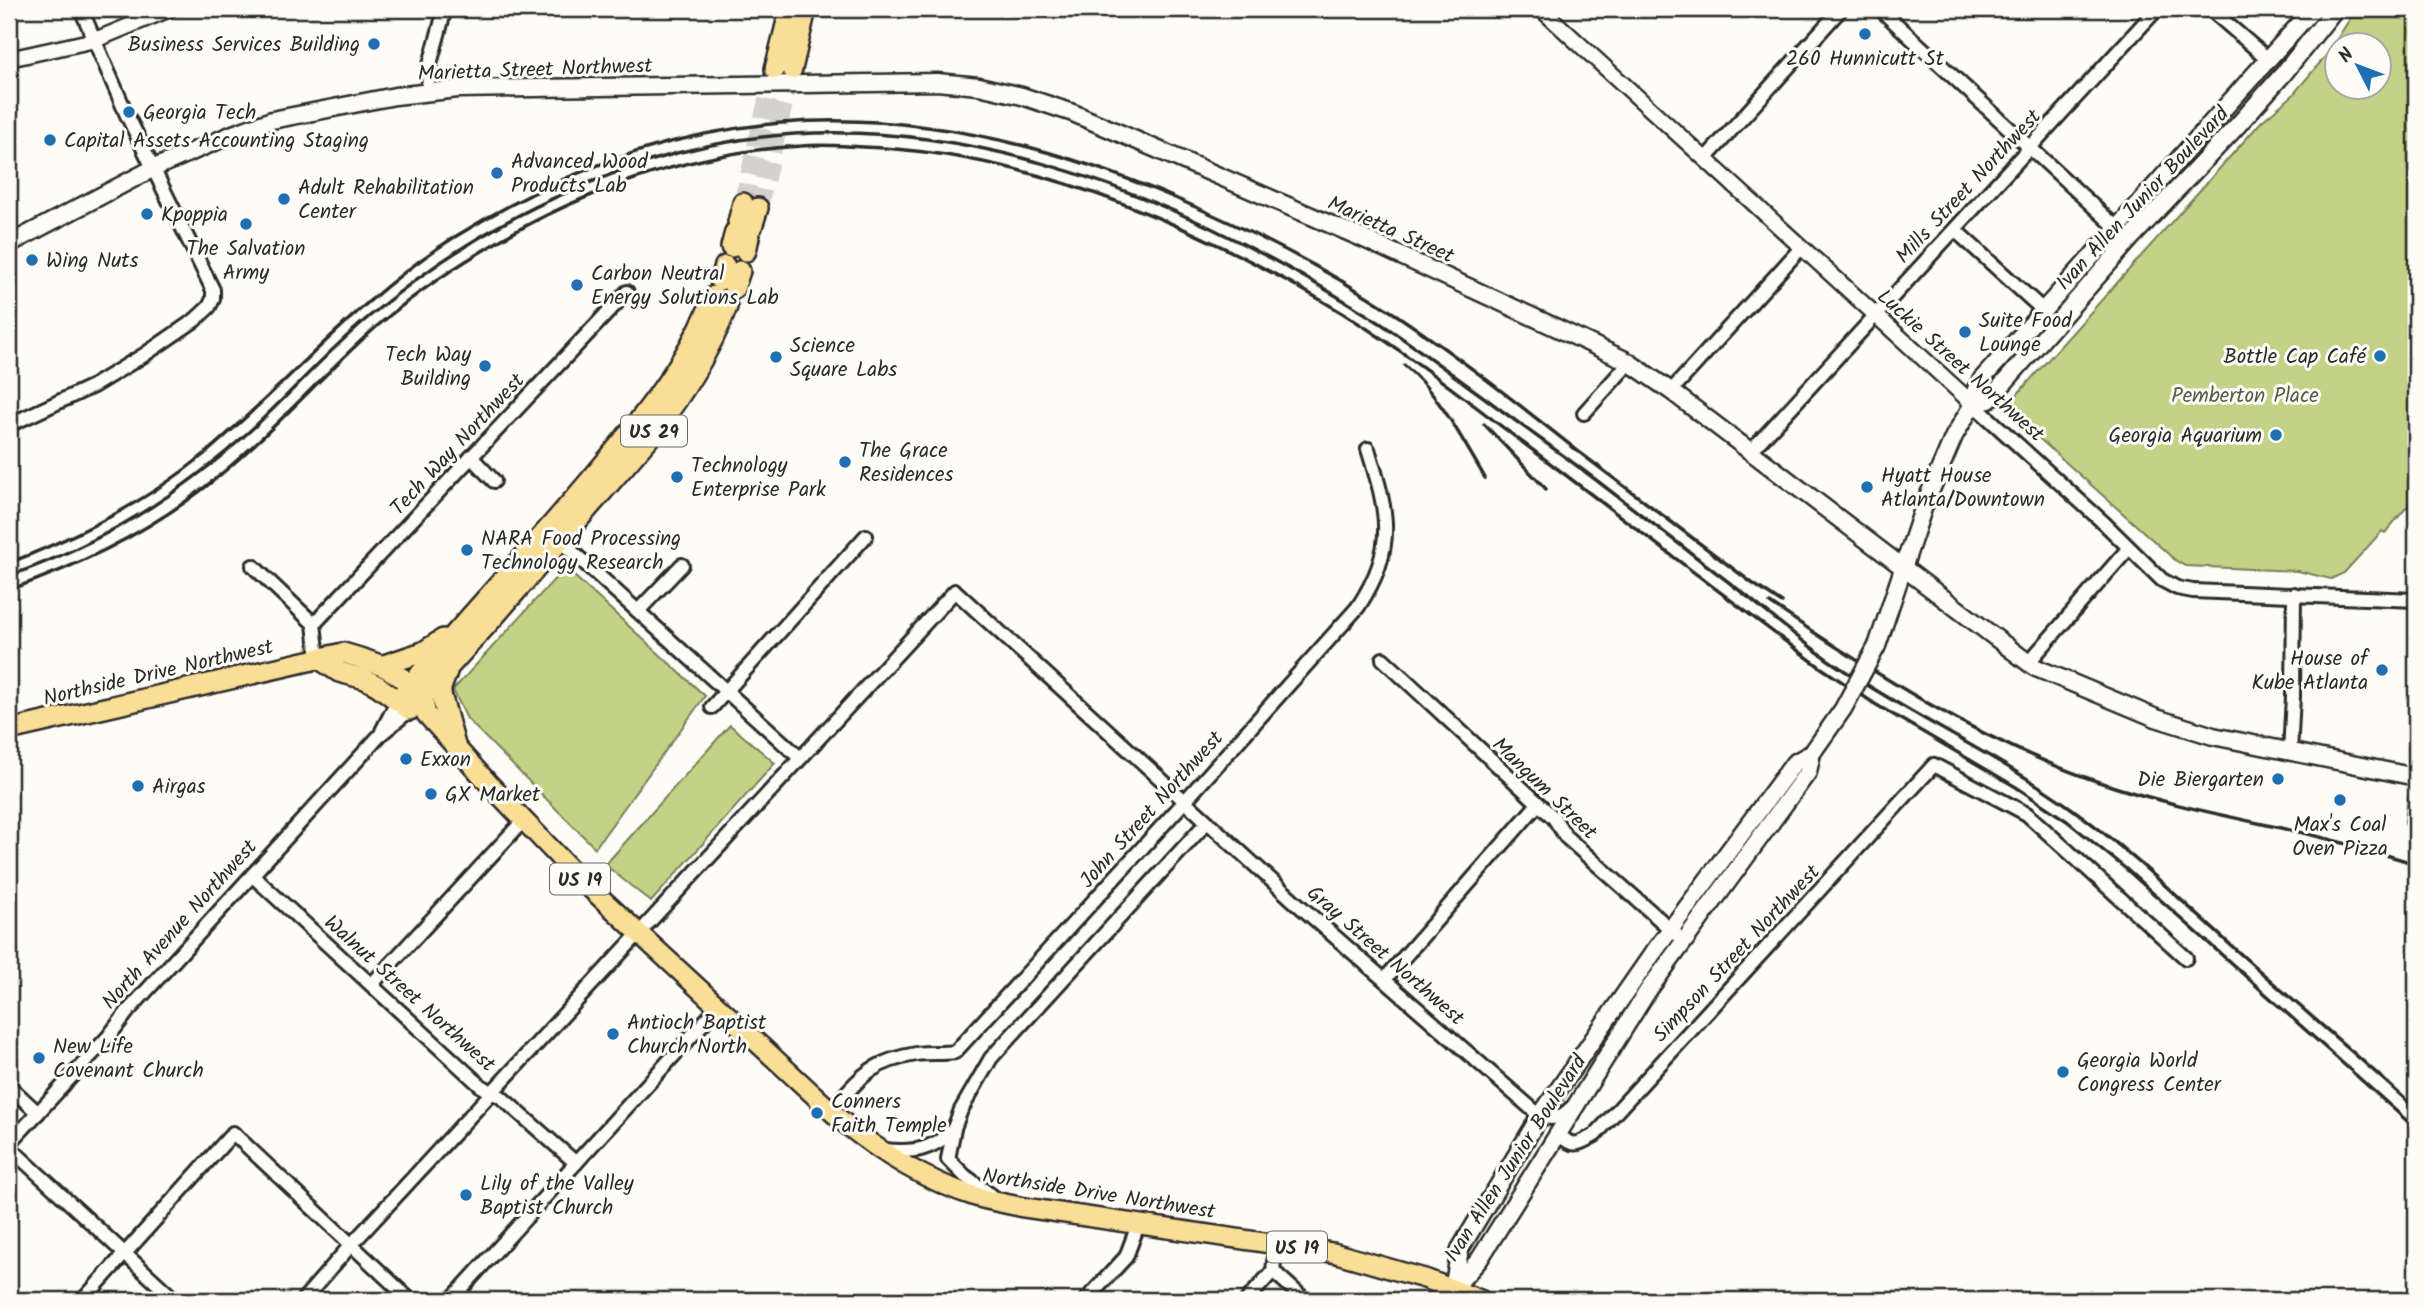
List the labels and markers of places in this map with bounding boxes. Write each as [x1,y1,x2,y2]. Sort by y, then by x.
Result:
marker: 260 Hunnicutt St [1857,26,1873,42]
place label: Business Services Building [128,29,360,62]
marker: Business Services Building [366,36,382,52]
place label: 260 Hunnicutt St [1786,43,1945,76]
place label: Georgia Tech [143,97,256,130]
marker: Georgia Tech [121,104,137,120]
place label: Capital Assets Accounting Staging [64,125,369,158]
marker: Capital Assets Accounting Staging [42,132,58,148]
place label: Advanced Wood Products Lab [511,146,648,203]
marker: Advanced Wood Products Lab [489,165,505,181]
place label: Adult Rehabilitation Center [298,172,474,229]
marker: Adult Rehabilitation Center [276,191,292,207]
place label: Kpoppia [161,199,228,232]
marker: Kpoppia [139,206,155,222]
marker: The Salvation Army [238,216,254,232]
place label: The Salvation Army [186,233,306,290]
place label: Wing Nuts [46,245,138,278]
marker: Wing Nuts [24,252,40,268]
place label: Carbon Neutral Energy Solutions Lab [591,258,779,315]
marker: Carbon Neutral Energy Solutions Lab [569,277,585,293]
place label: Suite Food Lounge [1979,305,2072,362]
marker: Suite Food Lounge [1957,324,1973,340]
place label: Science Square Labs [790,330,897,387]
place label: Tech Way Building [385,339,471,396]
place label: Bottle Cap Café [2223,341,2367,374]
marker: Bottle Cap Café [2372,348,2388,364]
marker: Science Square Labs [768,349,784,365]
marker: Tech Way Building [477,358,493,374]
place label: Georgia Aquarium [2109,420,2262,453]
marker: Georgia Aquarium [2268,427,2284,443]
place label: The Grace Residences [859,435,954,492]
place label: Technology Enterprise Park [691,450,826,507]
marker: The Grace Residences [837,454,853,470]
place label: Hyatt House Atlanta/Downtown [1881,460,2045,517]
marker: Technology Enterprise Park [669,469,685,485]
marker: Hyatt House Atlanta/Downtown [1859,479,1875,495]
place label: NARA Food Processing Technology Research [481,523,681,580]
marker: NARA Food Processing Technology Research [459,542,475,558]
place label: House of Kube Atlanta [2252,643,2370,700]
marker: House of Kube Atlanta [2374,662,2390,678]
place label: Exxon [420,744,471,777]
marker: Exxon [398,751,414,767]
place label: Die Biergarten [2137,764,2264,797]
place label: Airgas [152,771,206,804]
marker: Die Biergarten [2270,771,2286,787]
marker: Airgas [130,778,146,794]
place label: GX Market [445,779,541,812]
marker: GX Market [423,786,439,802]
marker: Max's Coal Oven Pizza [2332,792,2348,808]
place label: Max's Coal Oven Pizza [2292,809,2388,866]
place label: Antioch Baptist Church North [627,1007,767,1064]
marker: Antioch Baptist Church North [605,1026,621,1042]
place label: New Life Covenant Church [53,1031,204,1088]
place label: Georgia World Congress Center [2077,1045,2222,1102]
marker: New Life Covenant Church [31,1050,47,1066]
marker: Georgia World Congress Center [2055,1064,2071,1080]
place label: Conners Faith Temple [831,1086,947,1143]
marker: Conners Faith Temple [809,1105,825,1121]
place label: Lily of the Valley Baptist Church [480,1168,634,1225]
marker: Lily of the Valley Baptist Church [458,1187,474,1203]

